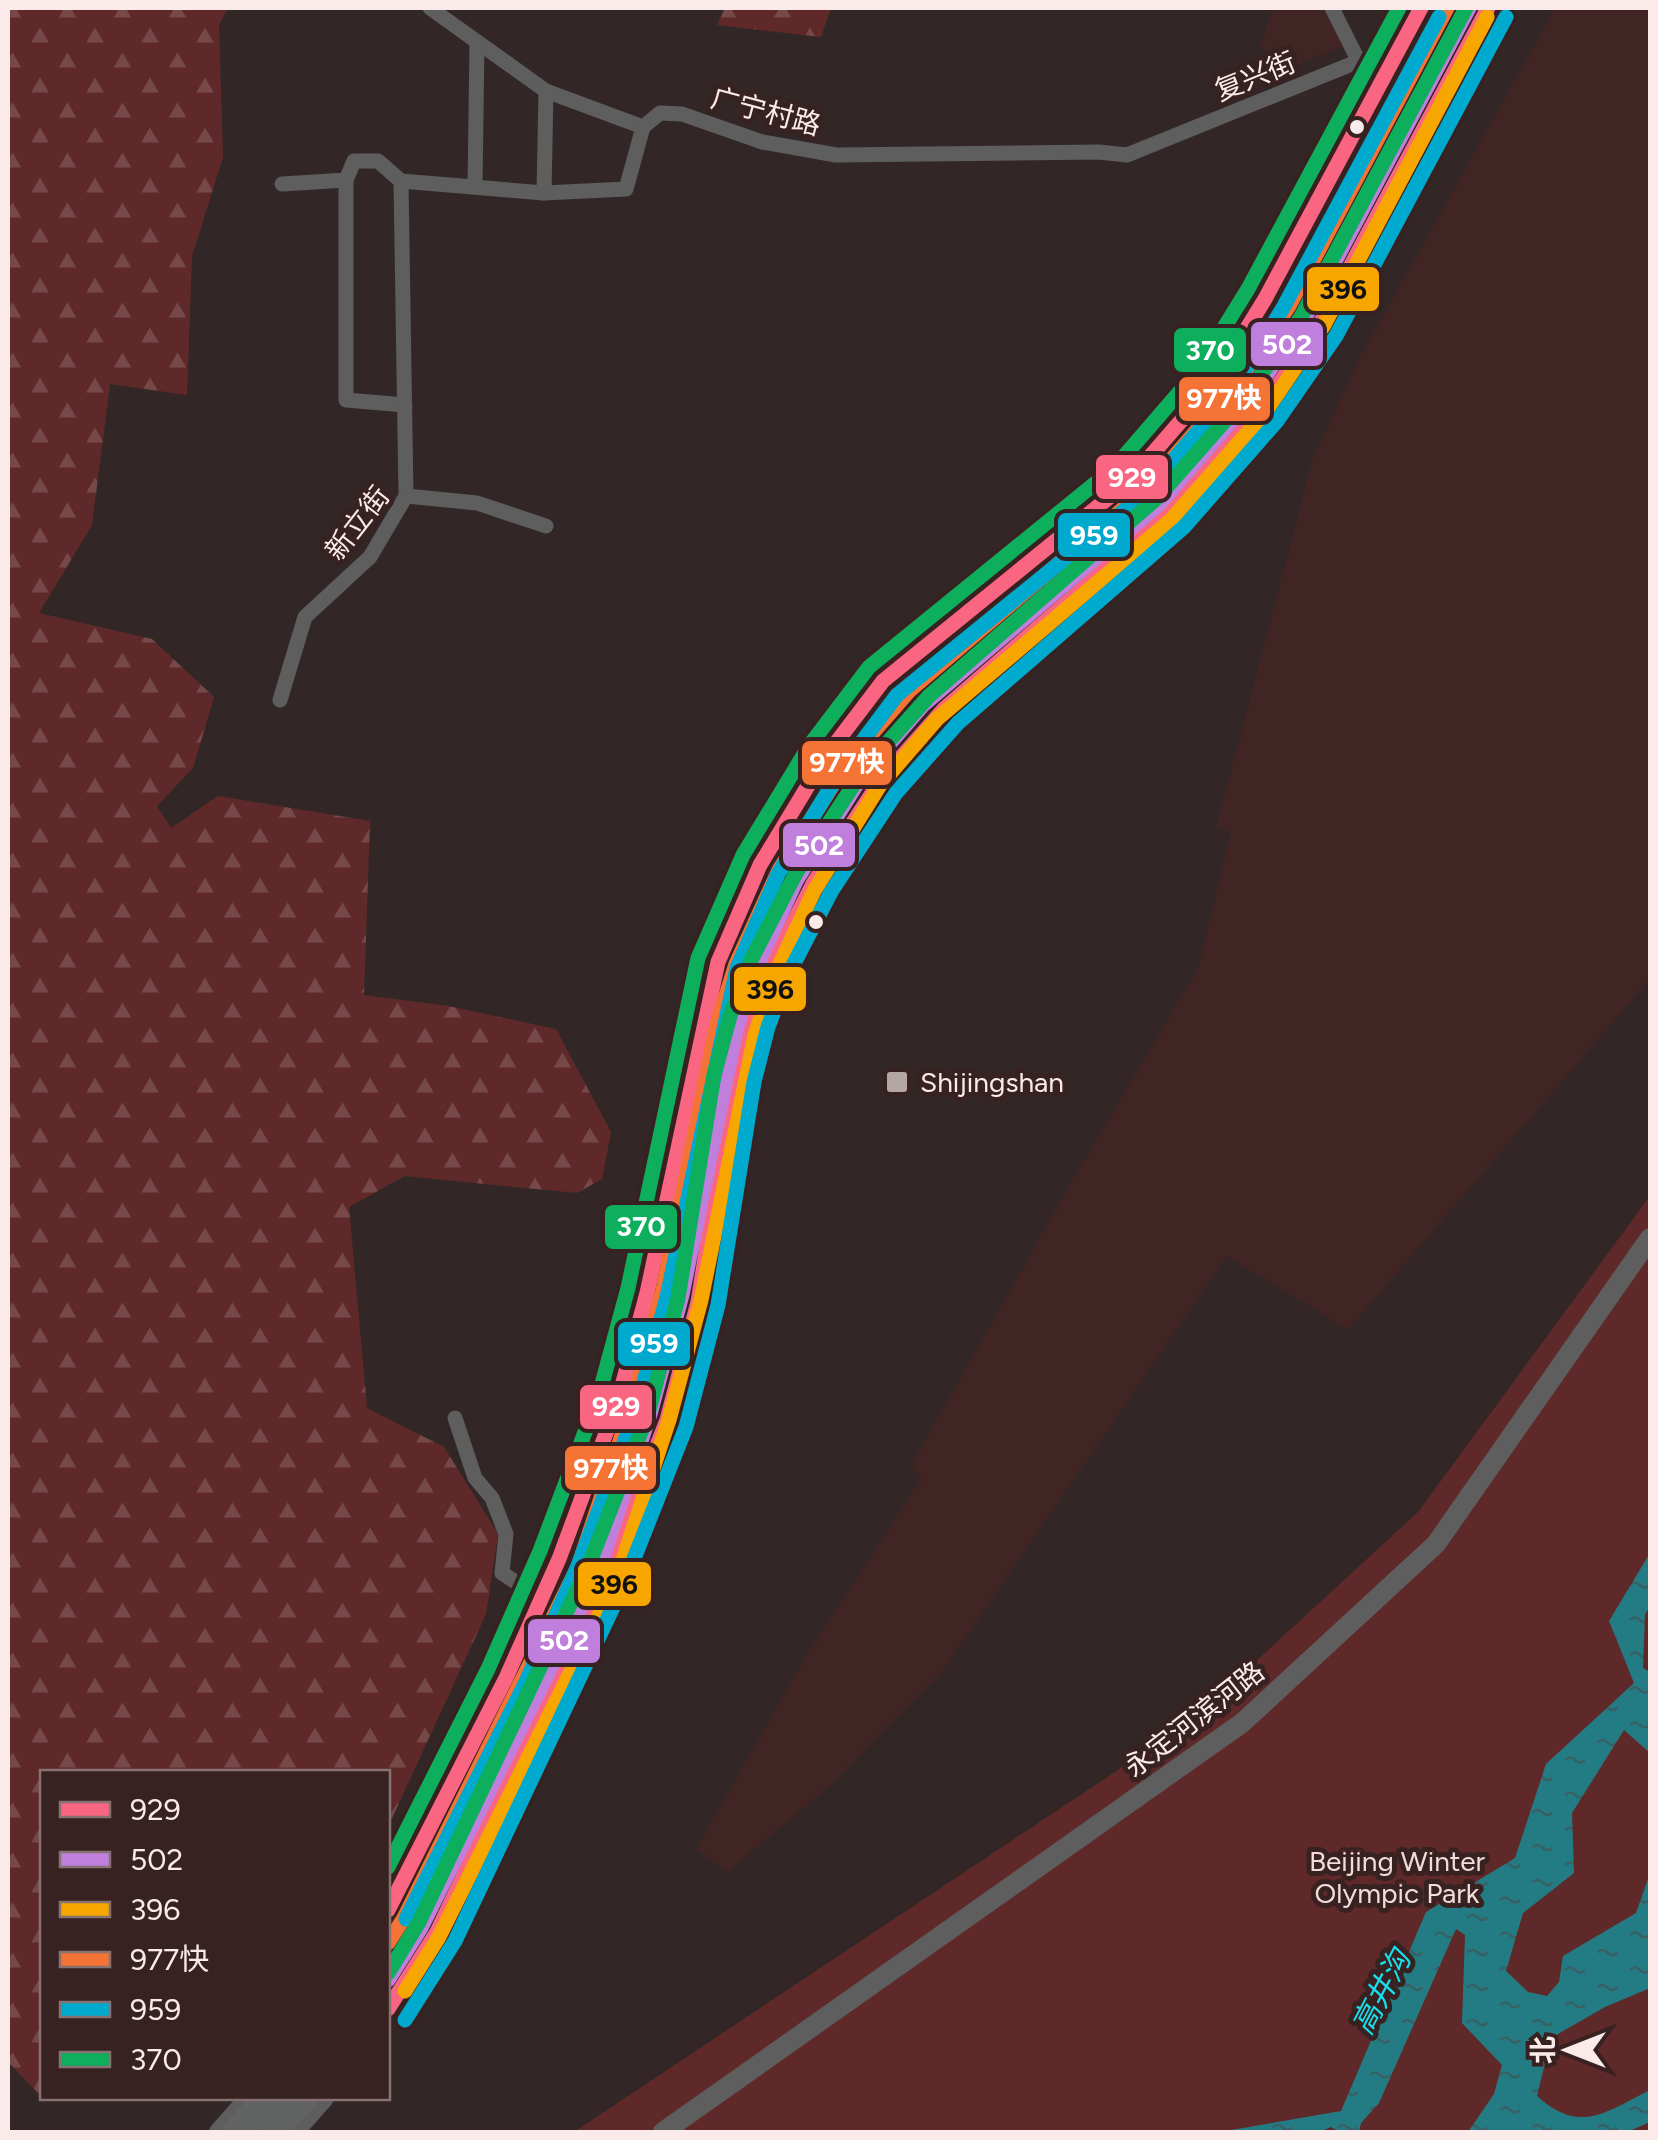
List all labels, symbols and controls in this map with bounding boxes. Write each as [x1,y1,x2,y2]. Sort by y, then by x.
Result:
street label: 复兴街 [1210,45,1300,107]
street label: 广宁村路 [708,80,824,142]
unlabelled marker [1347,117,1367,137]
line badge: 396 [1305,265,1381,313]
text: 396 [1319,272,1367,306]
line badge: 502 [1249,320,1325,368]
line badge: 370 [1172,326,1248,374]
text: 502 [1262,327,1312,361]
text: 370 [1185,333,1235,367]
line badge: 977快 [1177,375,1272,423]
text: 977快 [1186,381,1262,415]
line badge: 929 [1094,453,1170,501]
text: 929 [1108,460,1156,494]
street label: 新立街 [318,479,396,567]
line badge: 959 [1056,511,1132,559]
text: 959 [1070,518,1118,552]
line badge: 977快 [800,739,894,787]
text: 977快 [809,745,885,779]
line badge: 502 [781,821,857,869]
text: 502 [794,828,844,862]
unlabelled marker [806,912,826,932]
line badge: 396 [732,965,808,1013]
text: 396 [746,972,794,1006]
place label: Shijingshan [920,1065,1064,1099]
marker: Shijingshan [884,1069,910,1095]
line badge: 370 [603,1203,679,1251]
text: 370 [616,1209,666,1243]
line badge: 959 [616,1320,692,1368]
text: 959 [630,1326,678,1360]
line badge: 929 [578,1383,654,1431]
text: 929 [592,1389,640,1423]
line badge: 977快 [563,1444,658,1492]
text: 977快 [573,1451,649,1485]
line badge: 396 [576,1560,653,1608]
text: 396 [590,1567,638,1601]
line badge: 502 [526,1617,602,1665]
text: 502 [539,1623,589,1657]
street label: 永定河滨河路 [1117,1654,1271,1784]
legend [40,1770,390,2100]
text: 929 [130,1791,181,1828]
text: 502 [130,1841,183,1878]
park label: Beijing Winter Olympic Park [1309,1844,1486,1910]
text: 396 [130,1891,180,1928]
text: 977快 [130,1941,209,1978]
water label: 高井沟 [1344,1941,1420,2040]
text: 959 [130,1991,181,2028]
north arrow [1518,2000,1618,2100]
text: 北 [1526,2036,1560,2064]
text: 370 [130,2041,182,2078]

